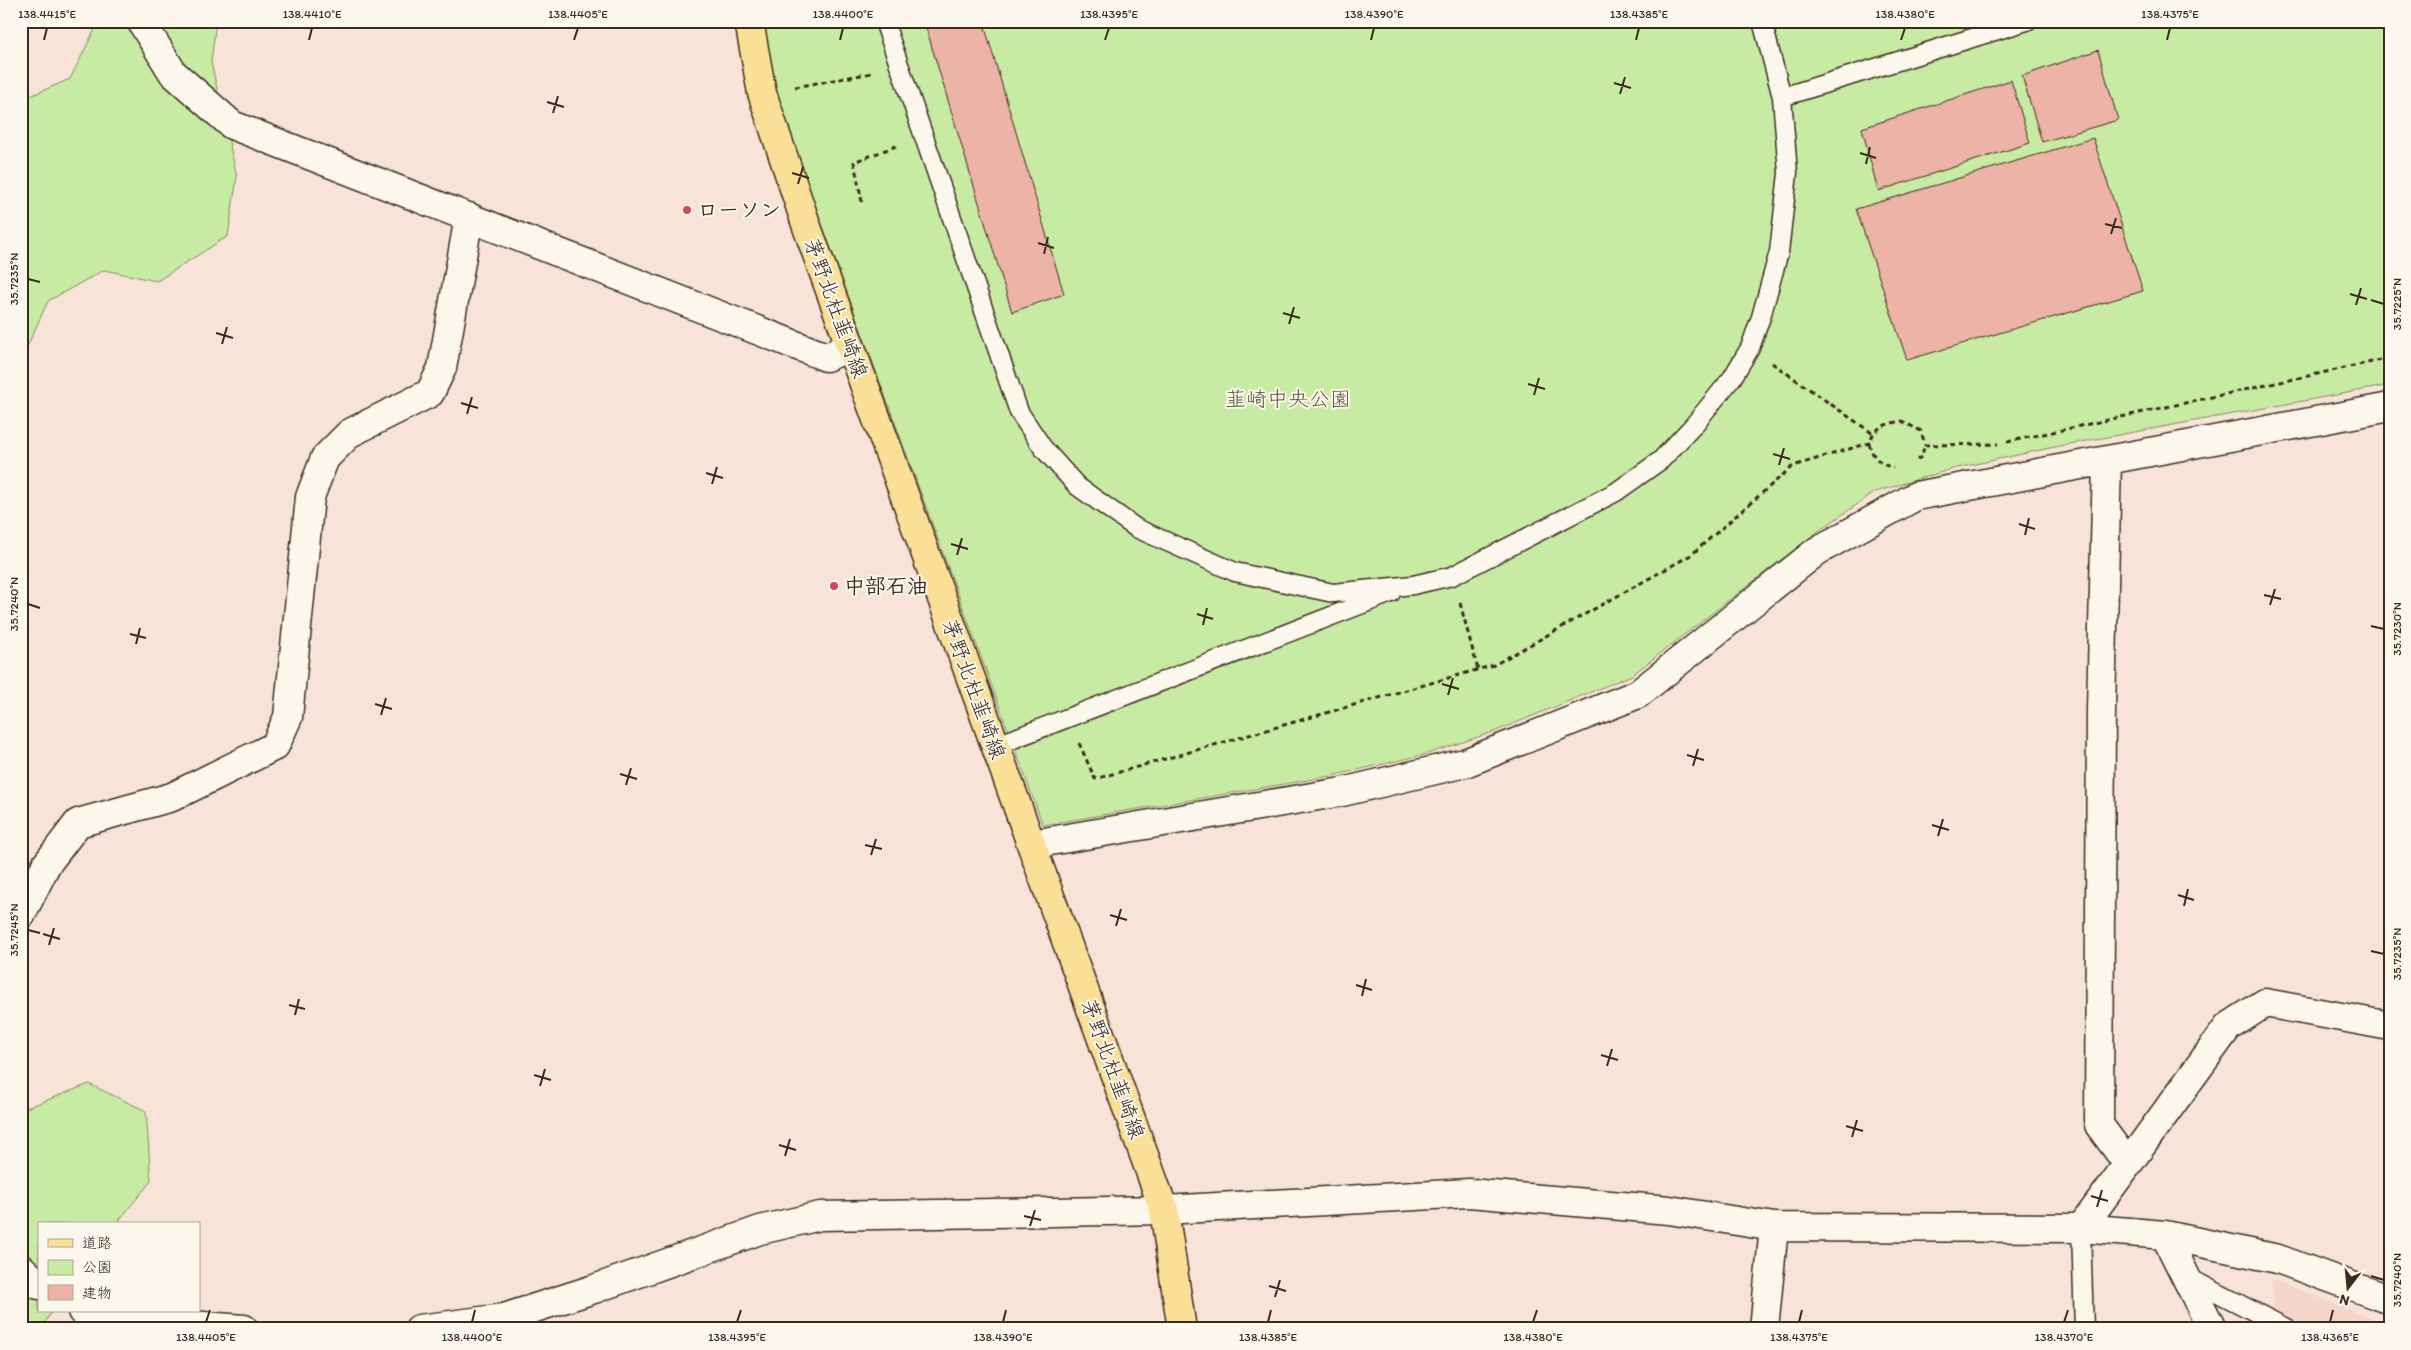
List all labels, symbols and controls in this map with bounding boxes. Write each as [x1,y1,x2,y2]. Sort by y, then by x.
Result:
text: 138.4415°E [18,7,76,21]
text: 138.4410°E [282,7,342,21]
text: 138.4405°E [548,7,608,21]
text: 138.4400°E [812,7,874,21]
text: 138.4395°E [1080,7,1138,21]
text: 138.4390°E [1344,7,1404,21]
text: 138.4385°E [1610,7,1669,21]
text: 138.4380°E [1875,7,1935,21]
text: 138.4375°E [2141,7,2199,21]
place label: ローソン [697,197,781,222]
marker: ローソン [681,204,693,216]
street label: 茅野北杜韮崎線 [800,234,873,381]
text: 35.7235°N [7,253,21,305]
text: 35.7225°N [2390,278,2404,330]
park label: 韮崎中央公園 [1225,386,1351,411]
place label: 中部石油 [844,573,928,598]
text: 35.7240°N [7,577,21,631]
marker: 中部石油 [828,580,840,592]
text: 35.7230°N [2390,602,2404,656]
street label: 茅野北杜韮崎線 [938,615,1011,762]
text: 35.7245°N [7,903,21,957]
text: 35.7235°N [2390,928,2404,980]
street label: 茅野北杜韮崎線 [1077,995,1150,1142]
legend [38,1222,200,1312]
text: 道路 [82,1234,112,1252]
text: 35.7240°N [2390,1253,2404,1307]
text: 公園 [82,1258,112,1276]
north arrow [2324,1262,2374,1312]
text: 建物 [82,1284,112,1302]
text: N [2338,1291,2351,1309]
text: 138.4405°E [176,1330,236,1344]
text: 138.4400°E [441,1330,503,1344]
text: 138.4395°E [708,1330,766,1344]
text: 138.4390°E [973,1330,1033,1344]
text: 138.4385°E [1239,1330,1298,1344]
text: 138.4380°E [1503,1330,1563,1344]
text: 138.4375°E [1770,1330,1828,1344]
text: 138.4370°E [2035,1330,2094,1344]
text: 138.4365°E [2301,1330,2359,1344]

